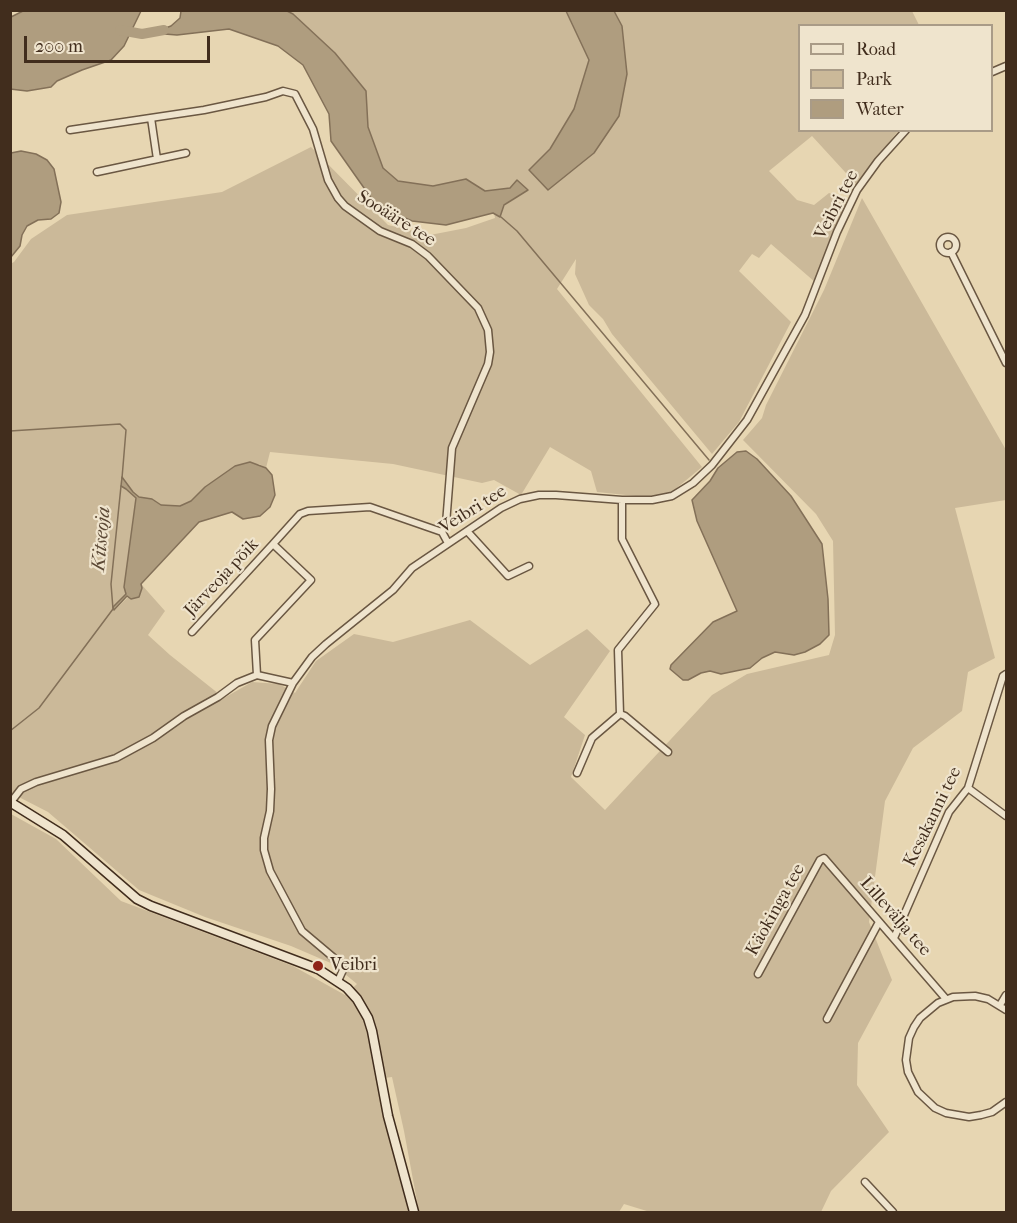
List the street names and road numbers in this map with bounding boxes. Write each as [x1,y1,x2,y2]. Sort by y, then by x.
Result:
street label: Veibri tee [810,167,864,243]
street label: Sooääre tee [353,186,439,252]
street label: Veibri tee [435,481,511,539]
street label: Järveoja põik [180,534,264,622]
street label: Kesakanni tee [900,764,966,870]
street label: Käokinga tee [742,860,810,960]
street label: Lillevälja tee [855,873,935,961]

